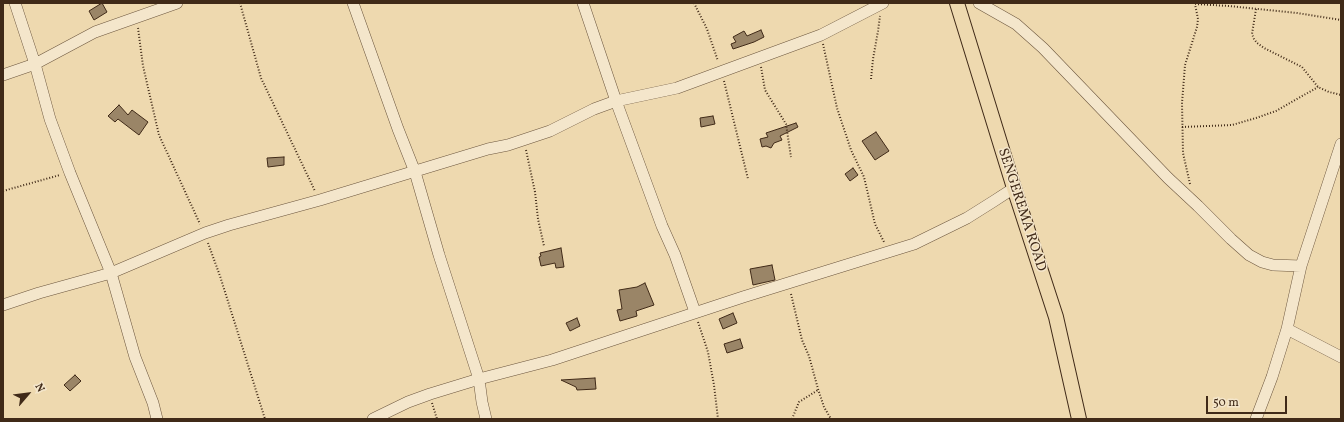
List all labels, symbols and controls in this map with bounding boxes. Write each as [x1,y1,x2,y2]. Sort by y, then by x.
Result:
street label: SENGEREMA ROAD [993,146,1049,274]
north arrow [8,374,48,414]
text: N [31,381,48,395]
scale bar [1208,388,1289,414]
text: 50 m [1213,395,1239,411]

